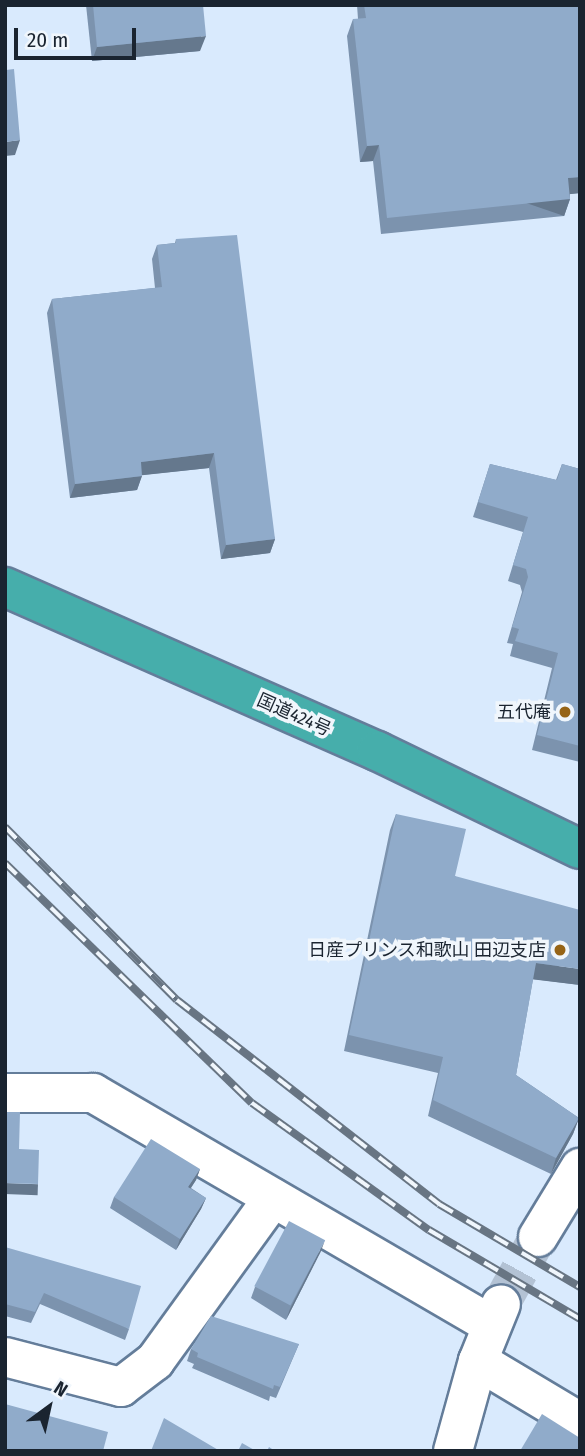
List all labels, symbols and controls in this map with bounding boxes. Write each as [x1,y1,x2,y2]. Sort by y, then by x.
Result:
scale bar [18,14,140,58]
text: 20 m [27,27,68,53]
street label: 国道424号 [254,689,334,741]
place label: 五代庵 [497,701,551,723]
marker: 五代庵 [557,704,573,720]
place label: 日産プリンス和歌山 田辺支店 [308,939,546,961]
marker: 日産プリンス和歌山 田辺支店 [552,942,568,958]
north arrow [14,1372,84,1442]
text: N [50,1376,72,1402]

